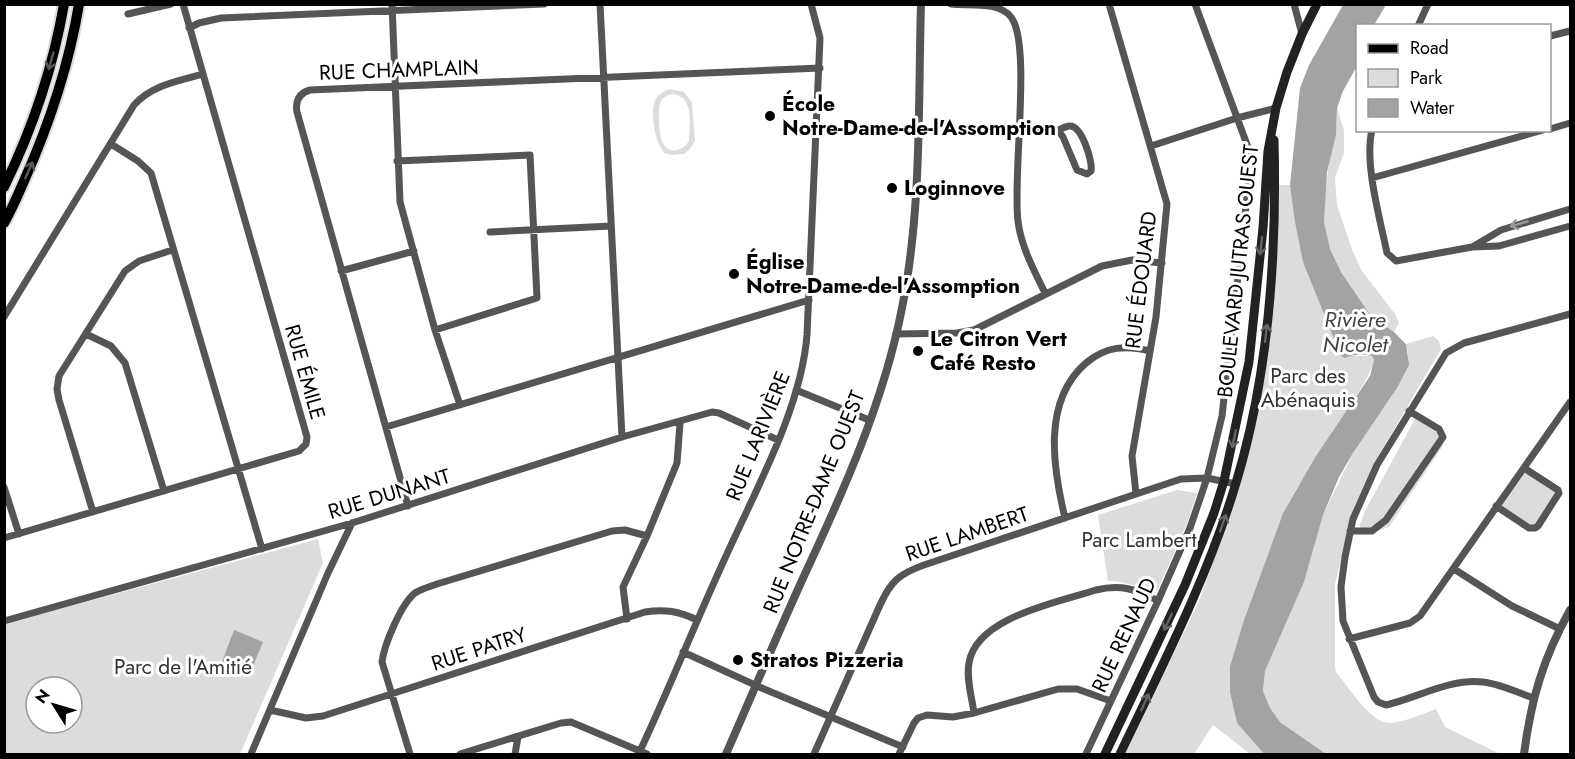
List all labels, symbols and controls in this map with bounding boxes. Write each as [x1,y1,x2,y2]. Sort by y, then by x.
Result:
legend [1356,24,1551,132]
text: Road [1410,35,1449,61]
one-way arrow [45,52,56,71]
street label: RUE CHAMPLAIN [319,52,479,88]
text: Park [1410,65,1442,91]
place label: École Notre-Dame-de-l'Assomption [782,89,1056,143]
text: Water [1410,95,1455,121]
marker: École Notre-Dame-de-l'Assomption [763,109,777,123]
street label: BOULEVARD JUTRAS OUEST [1210,143,1266,399]
one-way arrow [24,161,35,179]
place label: Loginnove [904,173,1005,203]
marker: Loginnove [885,181,899,195]
street label: RUE ÉDOUARD [1118,210,1164,350]
one-way arrow [1510,219,1529,230]
one-way arrow [1255,236,1266,255]
place label: Église Notre-Dame-de-l'Assomption [746,247,1020,301]
marker: Église Notre-Dame-de-l'Assomption [727,267,741,281]
water label: Rivière Nicolet [1323,303,1389,360]
street label: RUE ÉMILE [277,321,333,423]
place label: Le Citron Vert Café Resto [930,324,1067,378]
one-way arrow [1260,324,1271,344]
marker: Le Citron Vert Café Resto [911,344,925,358]
park label: Parc des Abénaquis [1261,361,1355,415]
street label: RUE LARIVIÈRE [718,367,798,505]
street label: RUE NOTRE-DAME OUEST [756,386,872,618]
one-way arrow [1228,429,1239,448]
street label: RUE DUNANT [324,461,454,527]
street label: RUE LAMBERT [901,499,1033,569]
one-way arrow [1218,514,1229,533]
park label: Parc Lambert [1081,525,1197,555]
street label: RUE RENAUD [1084,573,1164,697]
one-way arrow [1161,612,1173,630]
street label: RUE PATRY [428,619,531,678]
place label: Stratos Pizzeria [750,645,904,675]
park label: Parc de l'Amitié [114,652,252,682]
marker: Stratos Pizzeria [731,653,745,667]
north arrow [24,675,84,735]
text: N [29,684,55,708]
one-way arrow [1139,693,1151,711]

